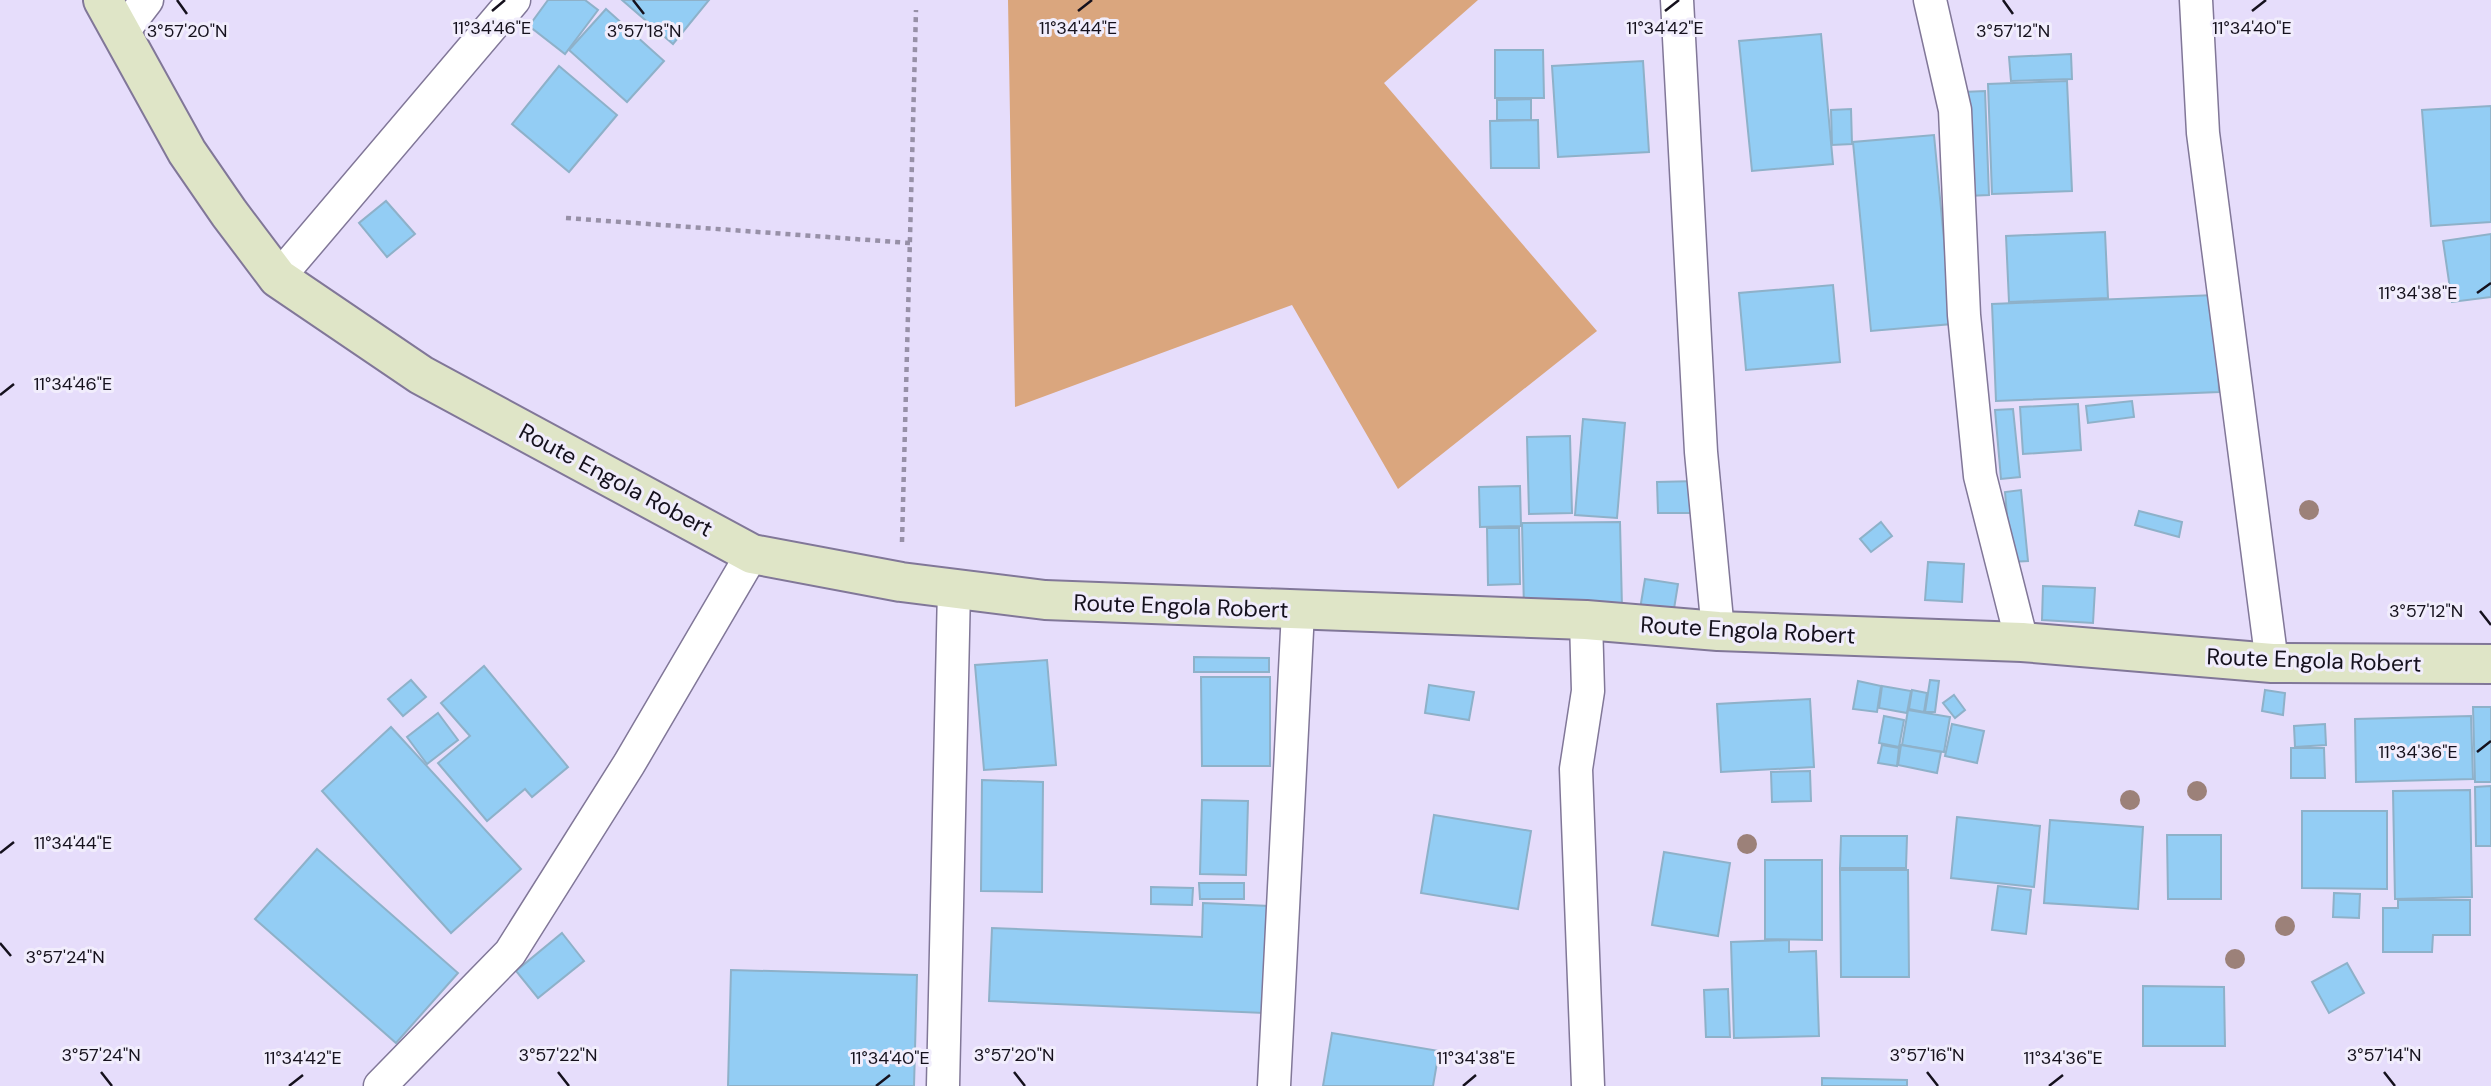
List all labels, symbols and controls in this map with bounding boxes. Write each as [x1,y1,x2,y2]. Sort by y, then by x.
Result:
text: 11°34'46"E [453,16,531,40]
text: 11°34'44"E [1039,16,1117,40]
text: 11°34'42"E [1626,16,1704,40]
text: 11°34'40"E [2212,16,2292,40]
text: 3°57'20"N [147,19,227,43]
text: 3°57'18"N [607,19,681,43]
text: 3°57'12"N [1976,19,2050,43]
text: 11°34'38"E [2379,281,2457,305]
text: 11°34'46"E [34,372,112,396]
street label: Route Engola Robert [514,416,718,544]
street label: Route Engola Robert [1073,587,1289,625]
text: 3°57'12"N [2389,599,2463,623]
street label: Route Engola Robert [1640,609,1856,651]
street label: Route Engola Robert [2206,641,2422,679]
text: 11°34'36"E [2378,740,2458,764]
text: 11°34'44"E [34,831,112,855]
text: 3°57'24"N [25,945,105,969]
text: 3°57'24"N [61,1043,141,1067]
text: 3°57'22"N [519,1043,597,1067]
text: 3°57'20"N [974,1043,1054,1067]
text: 3°57'16"N [1889,1043,1965,1067]
text: 3°57'14"N [2347,1043,2421,1067]
text: 11°34'42"E [264,1046,342,1070]
text: 11°34'40"E [850,1046,930,1070]
text: 11°34'38"E [1437,1046,1515,1070]
text: 11°34'36"E [2023,1046,2103,1070]

